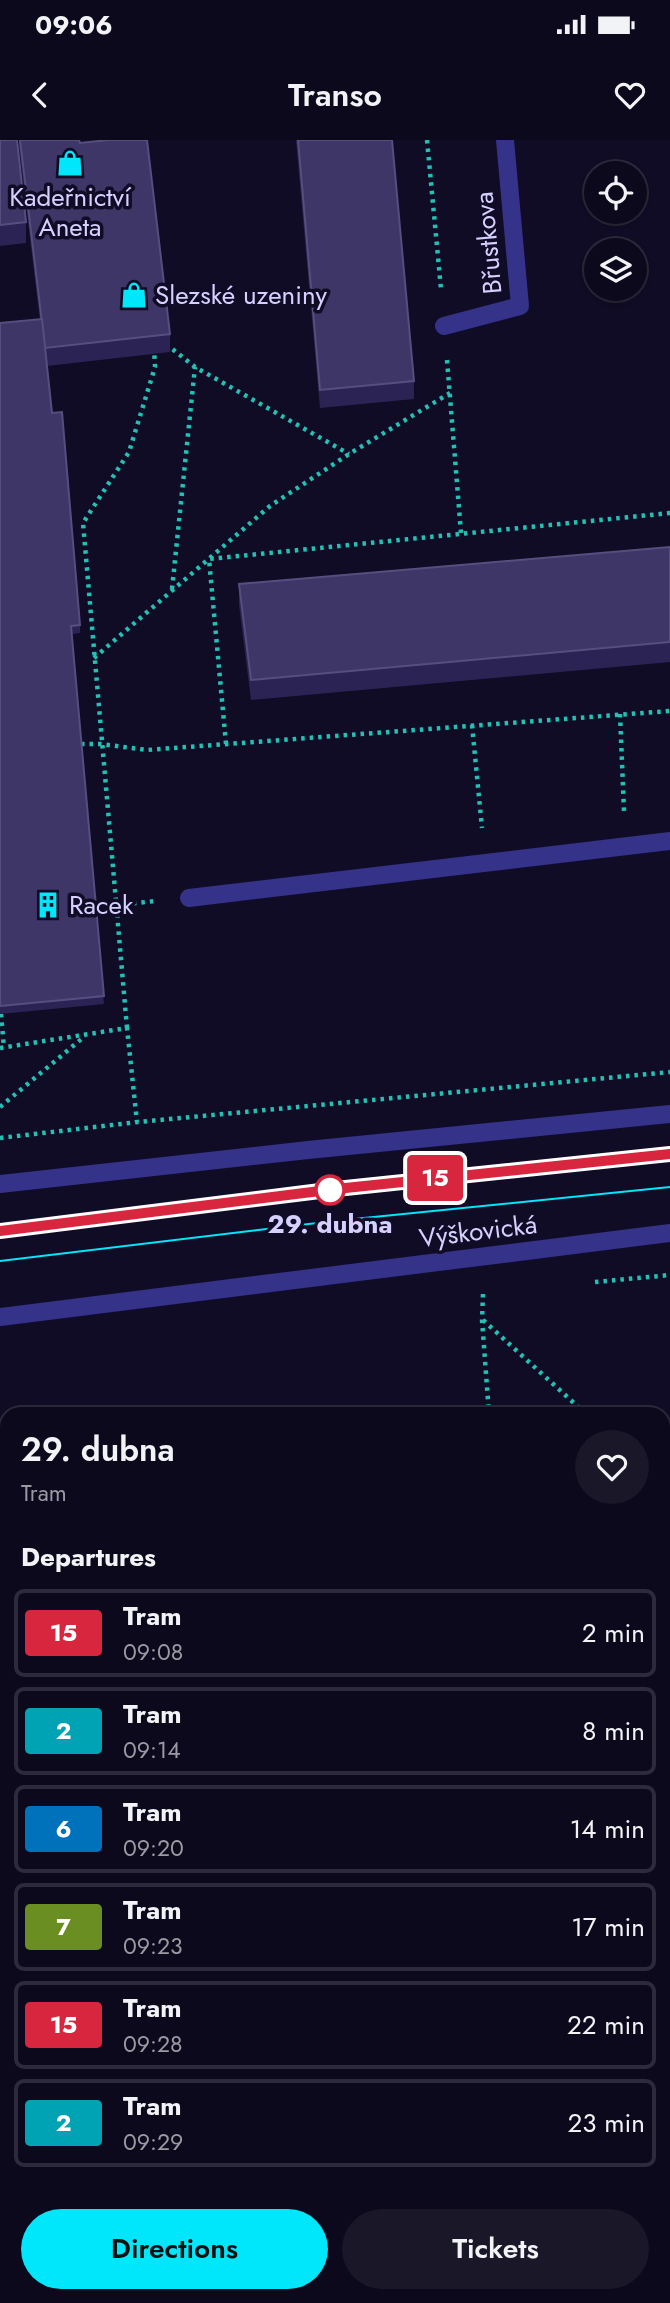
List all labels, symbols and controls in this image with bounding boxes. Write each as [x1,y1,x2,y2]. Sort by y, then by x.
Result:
text: 09:06 [35,6,113,44]
text: Transo [288,72,382,118]
icon: back [21,76,59,114]
icon: heart [611,76,649,114]
shop icon: Kadeřnictví Aneta [55,148,85,178]
map controls [584,161,647,301]
button: locate [584,161,647,224]
place label: Kadeřnictví Aneta [9,178,132,246]
street label: Břustkova [465,190,511,296]
button: layers [584,238,647,301]
place label: Slezské uzeniny [155,276,327,314]
shop icon: Slezské uzeniny [119,280,149,310]
place label: Racek [69,886,134,924]
building icon: Racek [33,890,63,920]
line badge: 15 [404,1155,466,1201]
text: 15 [421,1160,449,1195]
marker: 29. dubna [315,1175,345,1205]
place label: 29. dubna [268,1205,392,1243]
street label: Výškovická [417,1205,539,1257]
text: 29. dubna [21,1426,175,1473]
button: heart [575,1430,649,1504]
text: Tram [21,1476,67,1510]
text: Departures [21,1538,156,1576]
text: Tram [123,1597,182,1635]
text: 2 min [582,1614,645,1652]
text: 15 [50,1615,77,1650]
text: 09:08 [123,1635,183,1669]
text: Tram [123,1695,182,1733]
text: 8 min [582,1712,645,1750]
text: 2 [56,1713,71,1748]
text: 09:14 [123,1733,181,1767]
text: Tram [123,1793,182,1831]
text: 14 min [570,1810,645,1848]
text: 6 [55,1811,72,1846]
text: 09:20 [123,1831,184,1865]
text: Tram [123,1891,182,1929]
text: 17 min [571,1908,645,1946]
text: 7 [56,1909,71,1944]
text: 09:23 [123,1929,183,1963]
text: Tram [123,1989,182,2027]
text: 22 min [567,2006,645,2044]
text: 15 [50,2007,77,2042]
text: 09:28 [123,2027,183,2061]
text: Tram [123,2087,182,2125]
text: 23 min [568,2104,645,2142]
text: 2 [56,2105,71,2140]
text: 09:29 [123,2125,183,2159]
button: Directions [21,2209,328,2289]
button: Tickets [342,2209,649,2289]

